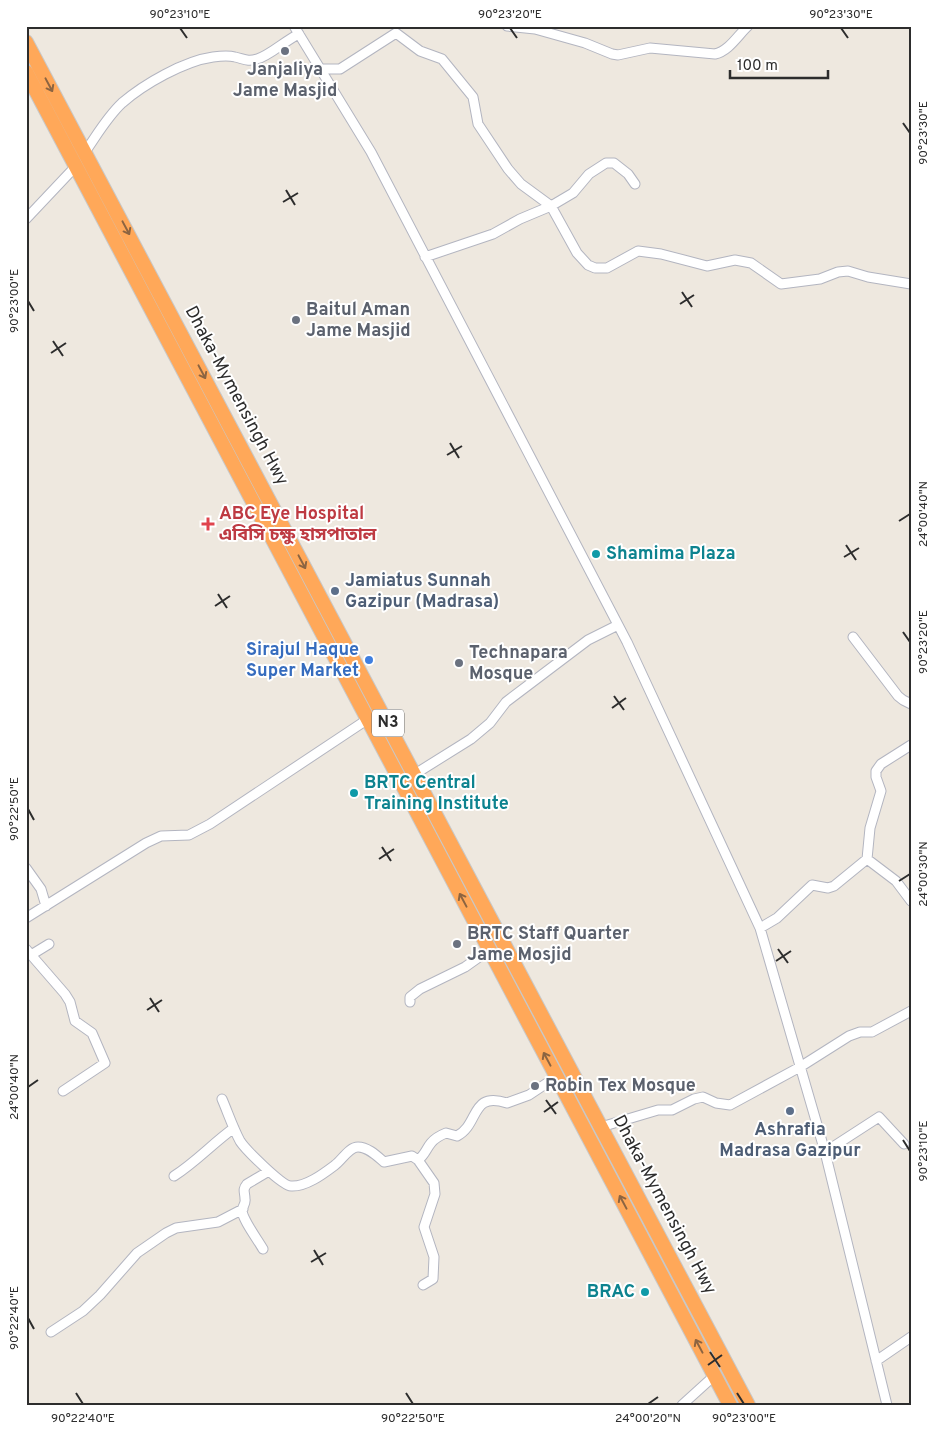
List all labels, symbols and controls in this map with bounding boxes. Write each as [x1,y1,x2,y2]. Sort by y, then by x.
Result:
text: 90°23'10"E [149,7,211,23]
text: 90°23'20"E [478,7,542,23]
text: 90°23'30"E [809,7,873,23]
marker: Janjaliya Jame Masjid [279,45,291,57]
scale bar [730,48,827,80]
text: 100 m [737,57,778,76]
place label: Janjaliya Jame Masjid [233,59,337,103]
one-way arrow [45,77,54,92]
text: 90°23'30"E [916,101,932,165]
one-way arrow [121,221,131,236]
text: 90°23'00"E [7,269,23,333]
place label: Baitul Aman Jame Masjid [306,299,411,343]
street label: Dhaka-Mymensingh Hwy [179,302,293,490]
marker: Baitul Aman Jame Masjid [290,314,302,326]
one-way arrow [198,364,207,379]
text: 24°00'40"N [916,481,932,547]
place label: ABC Eye Hospital এবিসি চক্ষু হাসপাতাল [219,503,377,547]
marker: ABC Eye Hospital এবিসি চক্ষু হাসপাতাল [201,517,215,531]
place label: Shamima Plaza [606,543,736,566]
marker: Shamima Plaza [590,548,602,560]
one-way arrow [298,554,307,569]
place label: Jamiatus Sunnah Gazipur (Madrasa) [345,570,499,614]
marker: Jamiatus Sunnah Gazipur (Madrasa) [329,585,341,597]
text: 90°23'20"E [916,610,932,674]
place label: Sirajul Haque Super Market [246,639,359,683]
place label: Technapara Mosque [469,642,568,686]
marker: Sirajul Haque Super Market [363,654,375,666]
marker: Technapara Mosque [453,657,465,669]
road number: N3 [372,710,404,736]
place label: BRTC Central Training Institute [364,772,509,816]
text: 90°22'50"E [7,777,23,841]
marker: BRTC Central Training Institute [348,787,360,799]
text: 24°00'30"N [916,841,932,907]
one-way arrow [458,892,468,907]
place label: BRTC Staff Quarter Jame Mosjid [467,923,630,967]
marker: BRTC Staff Quarter Jame Mosjid [451,938,463,950]
one-way arrow [542,1051,552,1066]
text: 24°00'40"N [7,1054,23,1120]
place label: Robin Tex Mosque [545,1075,696,1098]
marker: Robin Tex Mosque [529,1080,541,1092]
marker: Ashrafia Madrasa Gazipur [784,1105,796,1117]
street label: Dhaka-Mymensingh Hwy [607,1111,721,1299]
place label: Ashrafia Madrasa Gazipur [719,1119,861,1163]
text: 90°23'10"E [916,1120,932,1182]
one-way arrow [618,1195,628,1210]
place label: BRAC [587,1281,635,1304]
text: 90°22'40"E [7,1286,23,1350]
marker: BRAC [639,1286,651,1298]
one-way arrow [694,1339,703,1354]
text: 90°22'40"E [51,1411,115,1427]
text: 90°22'50"E [381,1411,445,1427]
text: 24°00'20"N [615,1411,681,1427]
text: 90°23'00"E [712,1411,776,1427]

